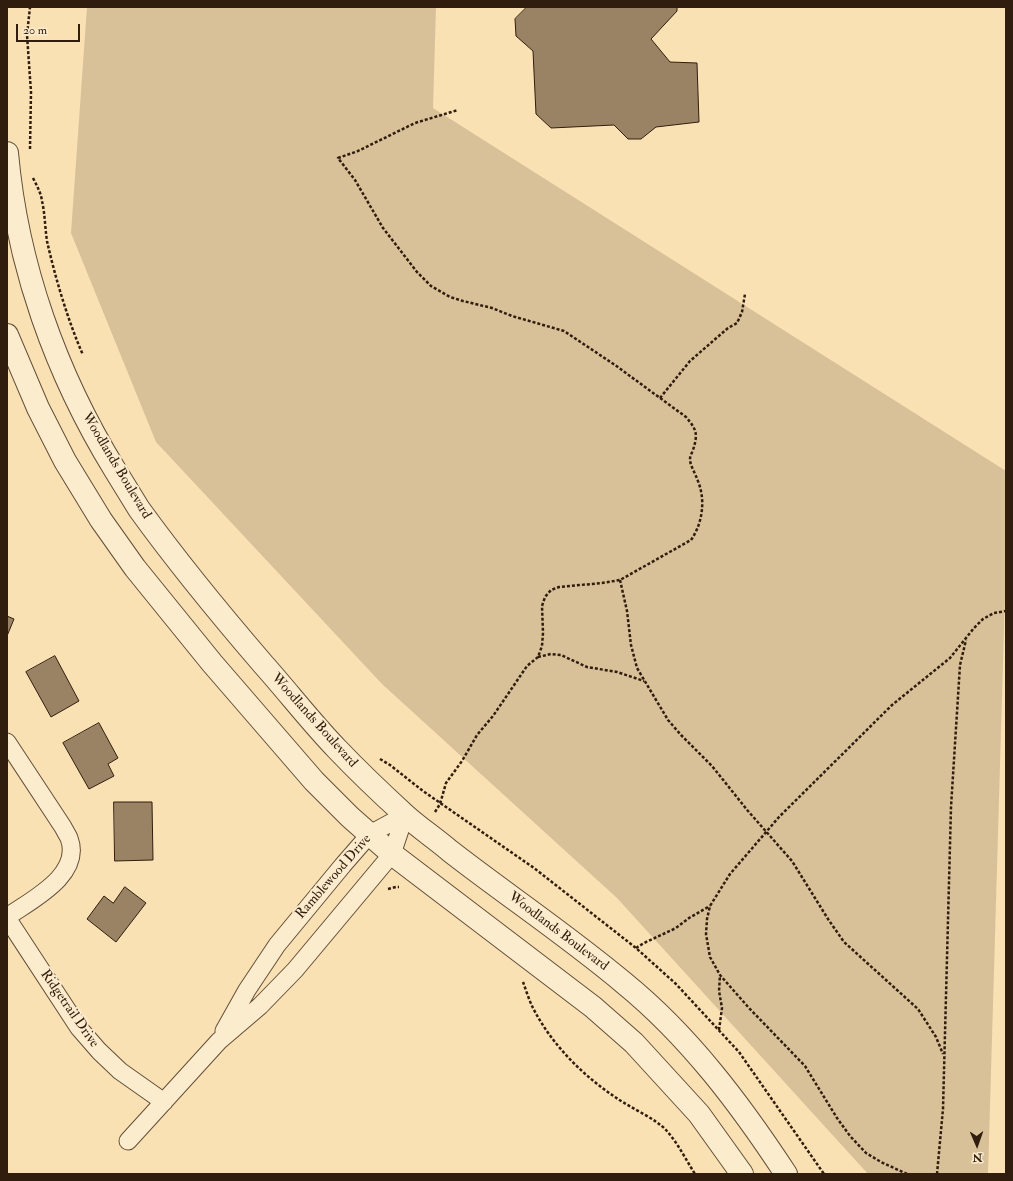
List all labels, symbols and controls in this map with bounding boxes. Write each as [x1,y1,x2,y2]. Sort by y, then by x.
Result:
scale bar [18,16,82,42]
text: 20 m [23,23,47,38]
street label: Woodlands Boulevard [78,410,154,522]
street label: Woodlands Boulevard [267,670,361,772]
street label: Ramblewood Drive [293,831,375,923]
street label: Woodlands Boulevard [505,889,611,975]
street label: Ridgetrail Drive [36,967,102,1051]
north arrow [957,1125,997,1165]
text: N [972,1151,983,1164]

